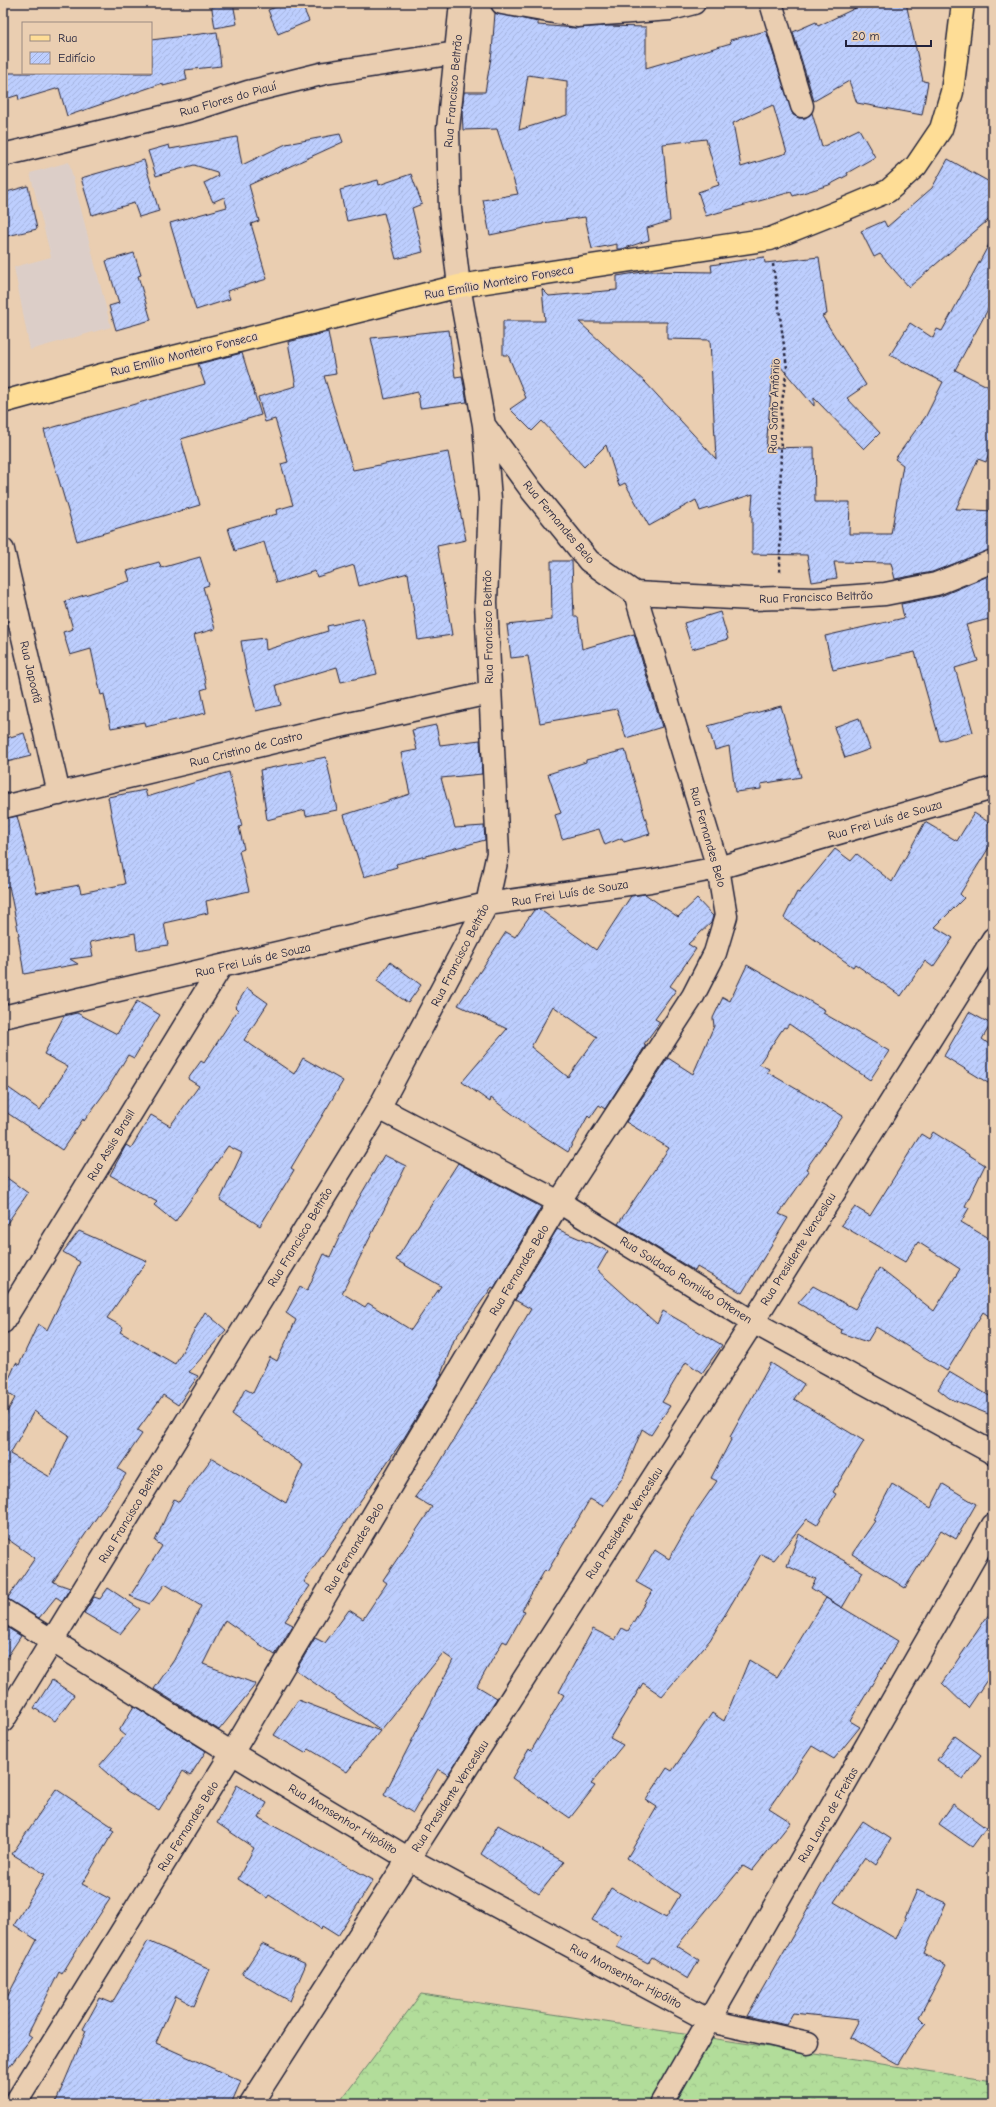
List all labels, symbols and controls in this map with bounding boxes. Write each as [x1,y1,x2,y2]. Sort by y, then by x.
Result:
legend [22,22,152,74]
scale bar [846,22,931,48]
text: 20 m [852,29,880,43]
text: Rua [58,31,77,45]
street label: Rua Francisco Beltrão [441,34,465,148]
text: Edifício [58,51,95,65]
street label: Rua Flores do Piauí [178,78,278,120]
street label: Rua Emílio Monteiro Fonseca [423,262,575,302]
street label: Rua Emílio Monteiro Fonseca [109,329,259,379]
street label: Rua Santo Antônio [765,358,783,454]
street label: Rua Fernandes Belo [520,478,598,566]
street label: Rua Francisco Beltrão [480,570,496,684]
street label: Rua Francisco Beltrão [759,588,873,606]
street label: Rua Japoatã [17,640,45,704]
street label: Rua Cristino de Castro [188,728,304,770]
street label: Rua Fernandes Belo [687,785,729,889]
street label: Rua Frei Luís de Souza [826,797,944,843]
street label: Rua Frei Luís de Souza [511,877,629,909]
street label: Rua Francisco Beltrão [428,901,492,1009]
street label: Rua Frei Luís de Souza [194,940,312,980]
street label: Rua Assis Brasil [84,1107,138,1183]
street label: Rua Francisco Beltrão [265,1185,335,1289]
street label: Rua Presidente Venceslau [757,1190,839,1308]
street label: Rua Fernandes Belo [486,1222,552,1318]
street label: Rua Soldado Romildo Ottenen [617,1233,755,1327]
street label: Rua Francisco Beltrão [96,1461,166,1565]
street label: Rua Presidente Venceslau [583,1464,665,1582]
street label: Rua Fernandes Belo [321,1500,387,1596]
street label: Rua Presidente Venceslau [409,1737,491,1855]
street label: Rua Lauro de Freitas [795,1765,861,1865]
street label: Rua Fernandes Belo [155,1778,221,1874]
street label: Rua Monsenhor Hipólito [286,1781,400,1857]
street label: Rua Monsenhor Hipólito [568,1941,684,2011]

